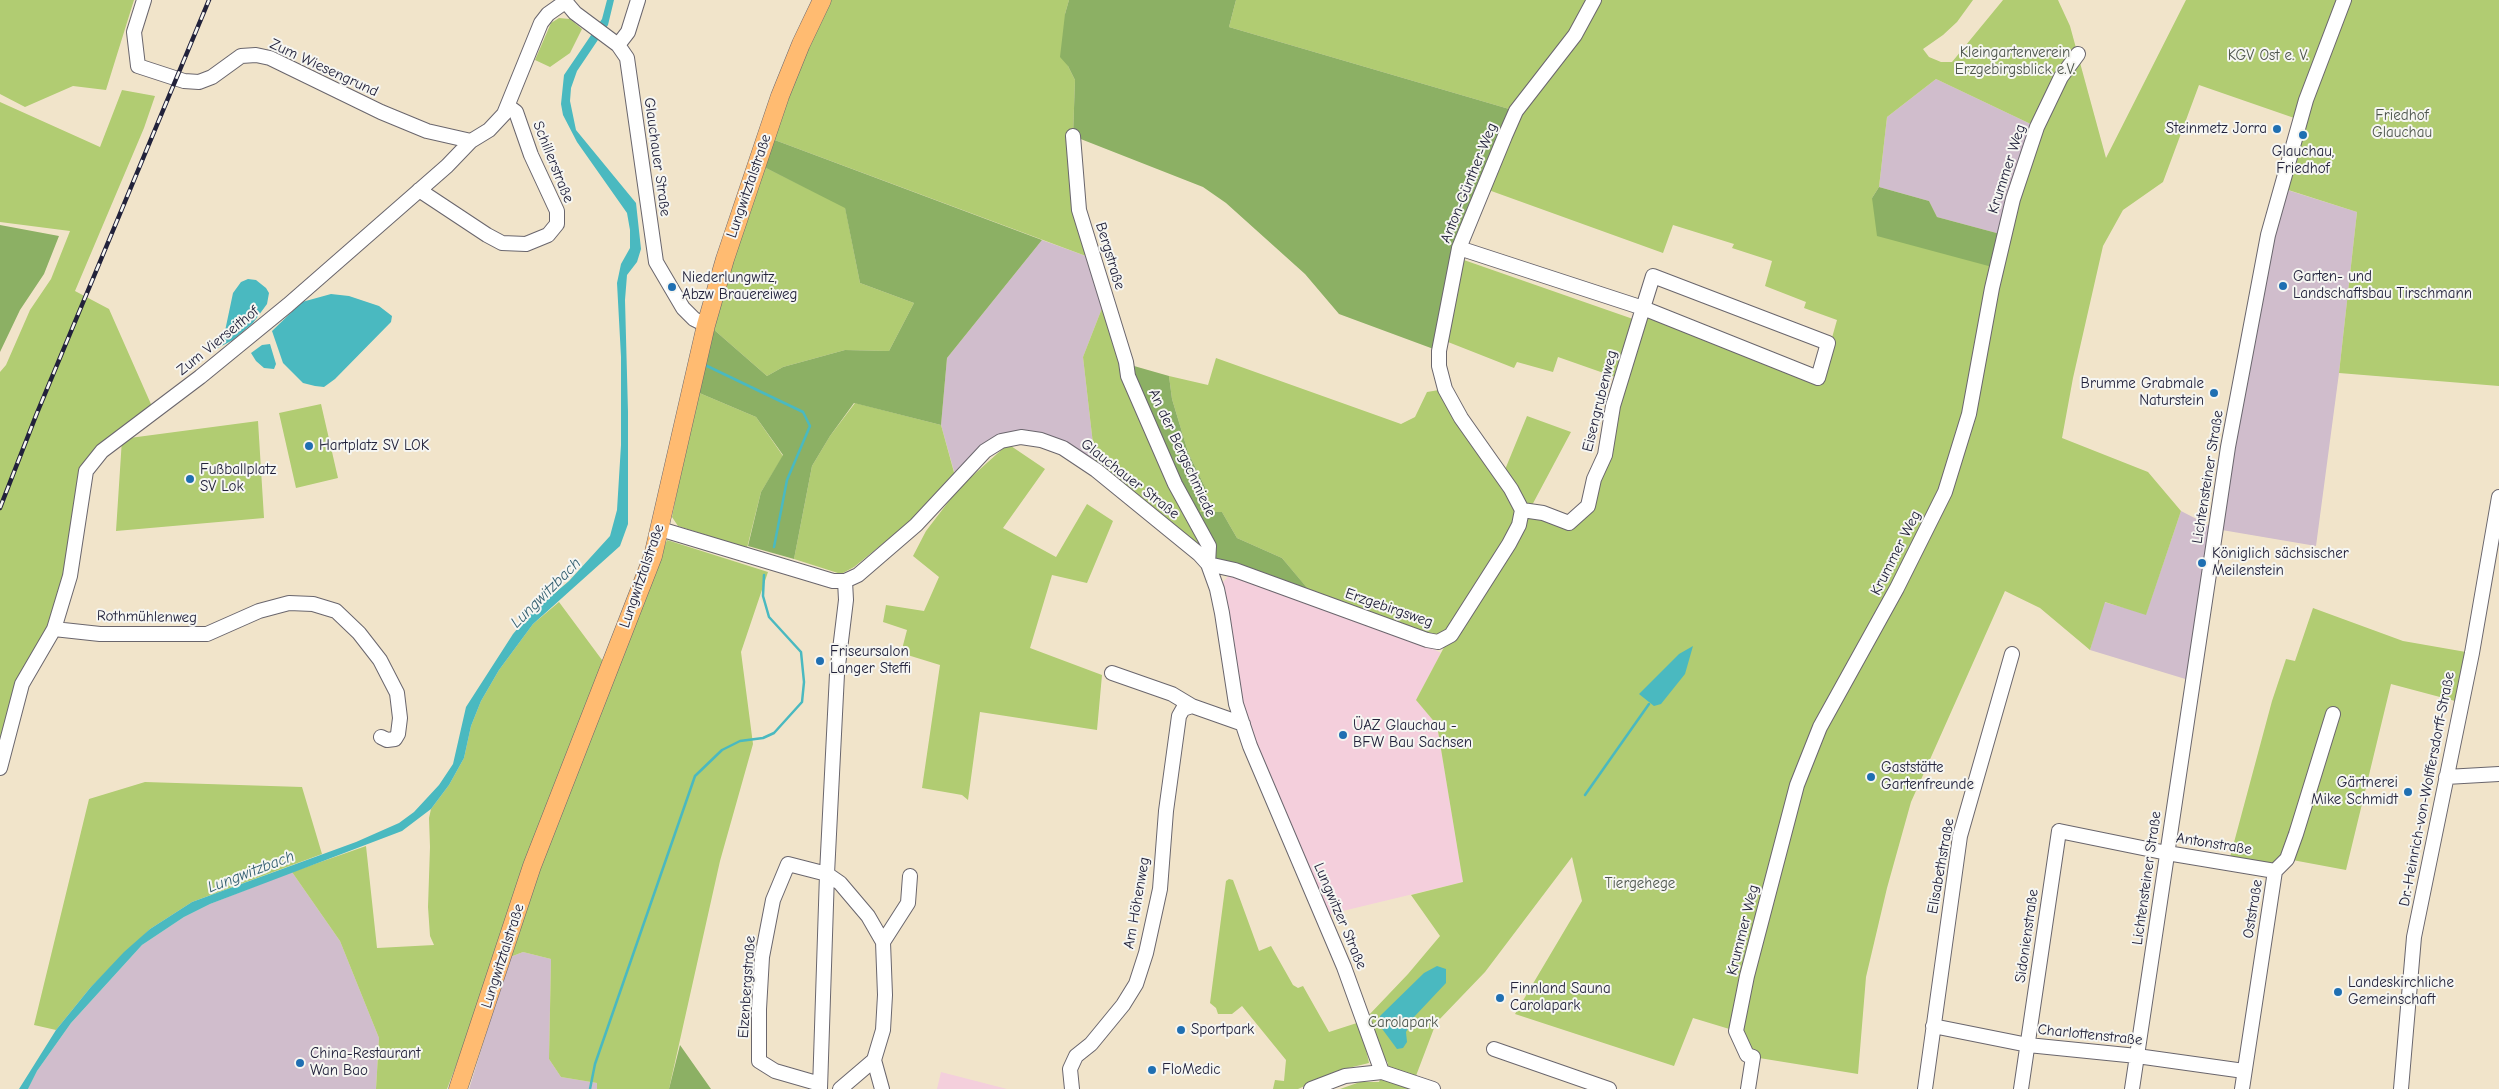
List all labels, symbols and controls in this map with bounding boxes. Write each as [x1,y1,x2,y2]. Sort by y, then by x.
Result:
street label: Zum Wiesengrund [267,35,381,101]
park label: Kleingartenverein Erzgebirgsblick e.V. [1955,44,2075,79]
park label: KGV Ost e. V. [2228,47,2308,65]
street label: Glauchauer Straße [640,96,674,218]
park label: Friedhof Glauchau [2372,107,2432,142]
street label: Schillerstraße [528,119,578,205]
street label: Anton-Günther-Weg [1437,120,1501,246]
place label: Steinmetz Jorra [2166,120,2267,138]
street label: Krummer Weg [1984,122,2030,216]
marker: Steinmetz Jorra [2271,123,2283,135]
marker: Glauchau, Friedhof [2297,129,2309,141]
street label: Lungwitztalstraße [723,132,775,240]
place label: Glauchau, Friedhof [2272,143,2334,178]
street label: Bergstraße [1091,220,1129,292]
place label: Garten- und Landschaftsbau Tirschmann [2293,268,2472,303]
place label: Niederlungwitz, Abzw Brauereiweg [682,269,797,304]
marker: Garten- und Landschaftsbau Tirschmann [2277,280,2289,292]
marker: Niederlungwitz, Abzw Brauereiweg [666,281,678,293]
street label: Zum Vierseithof [173,302,263,380]
street label: Eisengrubenweg [1579,348,1621,454]
place label: Brumme Grabmale Naturstein [2081,375,2204,410]
street label: An der Bergschmiede [1144,386,1220,520]
marker: Brumme Grabmale Naturstein [2208,387,2220,399]
street label: Lichtensteiner Straße [2189,409,2227,545]
street label: Glauchauer Straße [1077,435,1183,523]
place label: Hartplatz SV LOK [319,437,429,455]
marker: Hartplatz SV LOK [303,440,315,452]
place label: Fußballplatz SV Lok [200,461,276,496]
marker: Fußballplatz SV Lok [184,473,196,485]
street label: Krummer Weg [1867,508,1925,598]
street label: Lungwitztalstraße [616,522,668,630]
place label: Königlich sächsischer Meilenstein [2212,545,2349,580]
water label: Lungwitzbach [507,554,585,632]
marker: Königlich sächsischer Meilenstein [2196,557,2208,569]
street label: Erzgebirgsweg [1343,585,1435,631]
street label: Rothmühlenweg [97,607,197,627]
place label: Friseursalon Langer Steffi [830,643,911,678]
marker: Friseursalon Langer Steffi [814,655,826,667]
street label: Dr.-Heinrich-von-Wolffersdorff-Straße [2395,670,2459,908]
place label: ÜAZ Glauchau - BFW Bau Sachsen [1353,717,1472,752]
marker: ÜAZ Glauchau - BFW Bau Sachsen [1337,729,1349,741]
place label: Gaststätte Gartenfreunde [1881,759,1974,794]
marker: Gaststätte Gartenfreunde [1865,771,1877,783]
place label: Gärtnerei Mike Schmidt [2311,774,2398,809]
marker: Gärtnerei Mike Schmidt [2402,786,2414,798]
street label: Lichtensteiner Straße [2129,810,2165,946]
street label: Elisabethstraße [1924,817,1958,915]
street label: Antonstraße [2175,829,2253,859]
water label: Lungwitzbach [205,847,297,897]
street label: Am Höhenweg [1120,856,1154,950]
street label: Lungwitzer Straße [1309,860,1371,972]
park label: Tiergehege [1605,875,1675,893]
street label: Oststraße [2239,878,2267,940]
street label: Krummer Weg [1723,883,1763,977]
street label: Sidonienstraße [2012,888,2042,984]
street label: Lungwitztalstraße [478,902,528,1010]
street label: Elzenbergstraße [734,935,760,1039]
place label: Landeskirchliche Gemeinschaft [2348,974,2454,1009]
place label: Finnland Sauna Carolapark [1510,980,1611,1015]
marker: Landeskirchliche Gemeinschaft [2332,986,2344,998]
marker: Finnland Sauna Carolapark [1494,992,1506,1004]
park label: Carolapark [1368,1014,1438,1032]
place label: Sportpark [1191,1021,1254,1039]
street label: Charlottenstraße [2037,1021,2143,1049]
marker: Sportpark [1175,1024,1187,1036]
place label: China-Restaurant Wan Bao [310,1045,420,1080]
marker: China-Restaurant Wan Bao [294,1057,306,1069]
place label: FloMedic [1162,1061,1221,1079]
marker: FloMedic [1146,1064,1158,1076]

